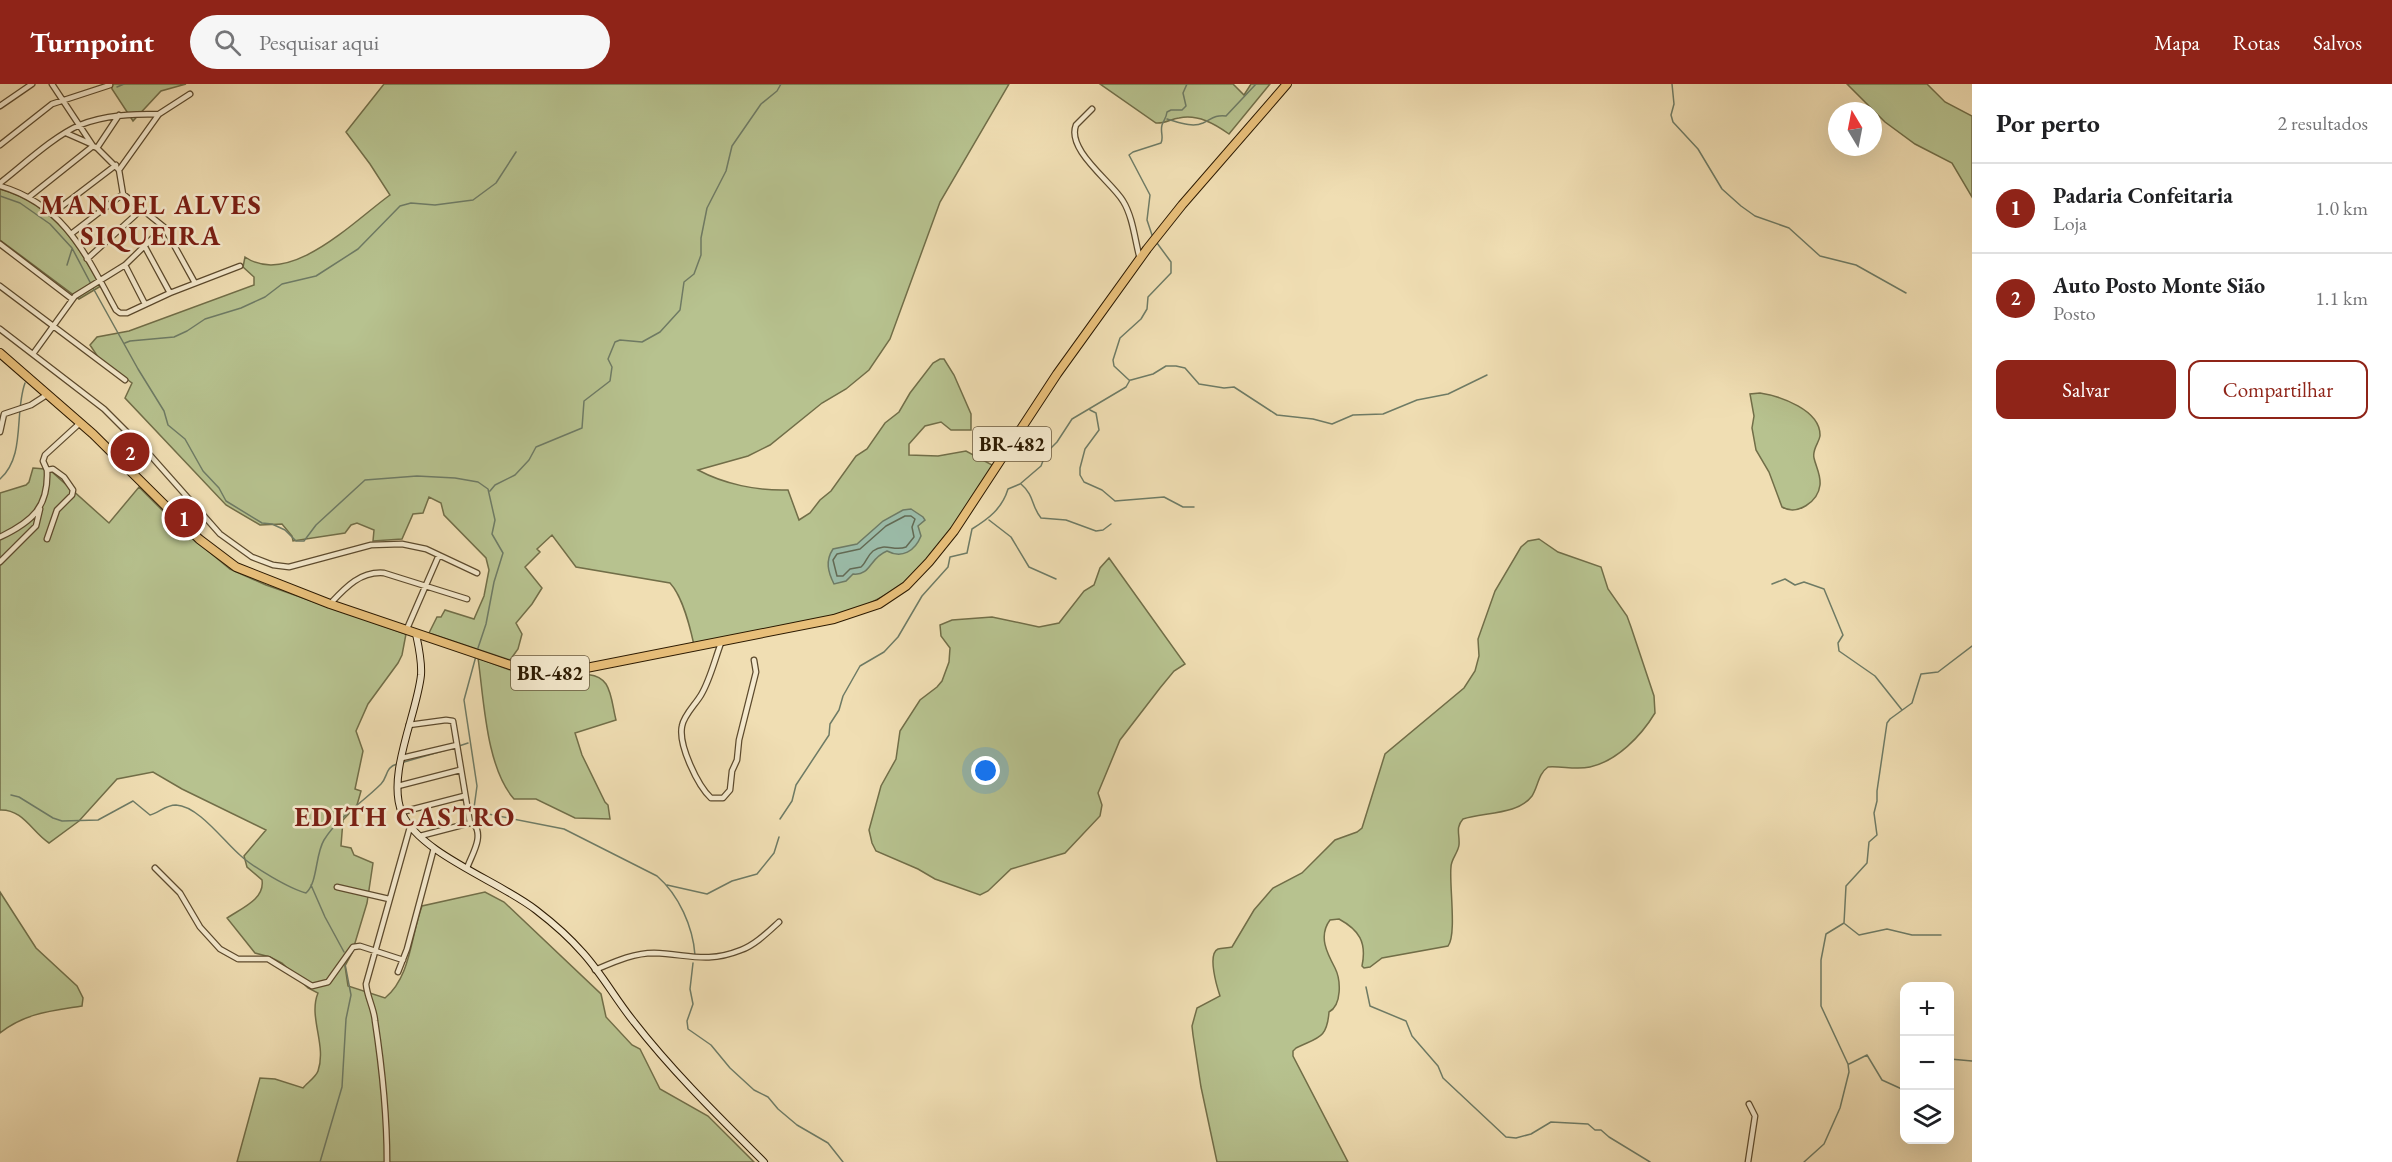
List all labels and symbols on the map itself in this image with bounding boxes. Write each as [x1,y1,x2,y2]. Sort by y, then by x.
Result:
north arrow [1828,102,1882,156]
district label: MANOEL ALVES SIQUEIRA [40,187,262,253]
road number: BR-482 [973,427,1051,461]
pin: 2 [110,430,150,475]
pin: 1 [164,496,204,540]
road number: BR-482 [511,656,589,690]
your location [971,756,1000,785]
district label: EDITH CASTRO [294,799,516,834]

